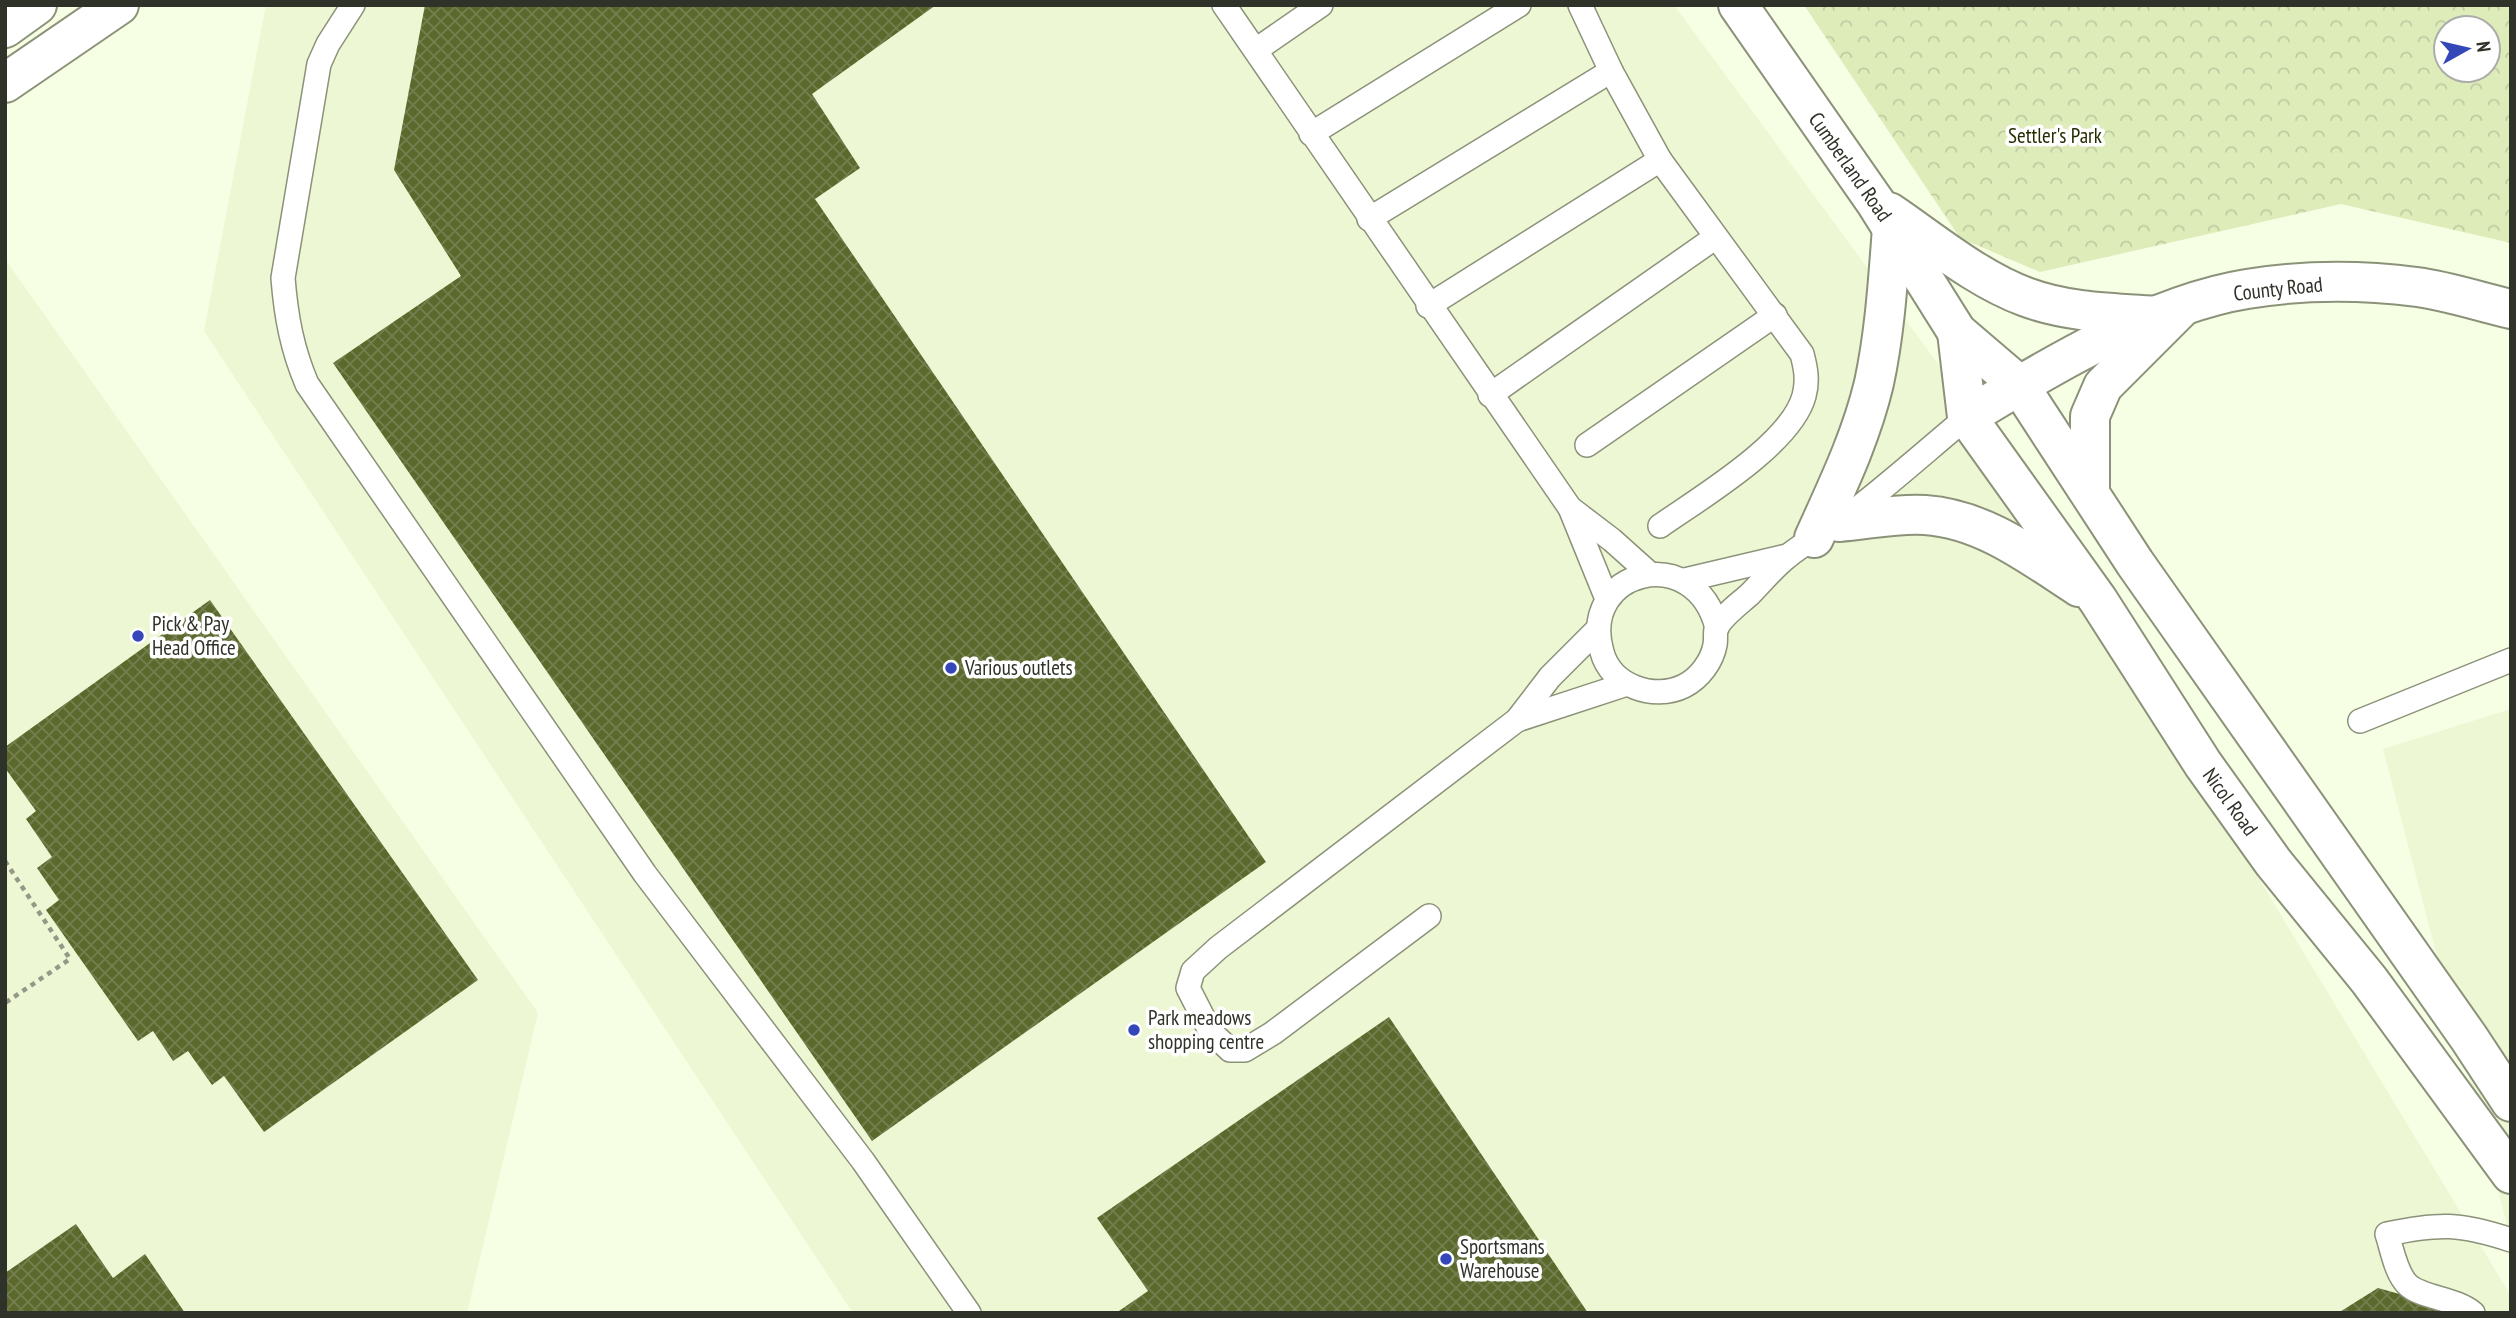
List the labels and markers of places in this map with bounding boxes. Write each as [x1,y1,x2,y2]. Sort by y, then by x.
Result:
place label: Pick & Pay Head Office [152,610,236,661]
marker: Pick & Pay Head Office [130,628,146,644]
place label: Various outlets [964,654,1073,681]
marker: Various outlets [943,660,959,676]
place label: Park meadows shopping centre [1148,1004,1264,1055]
marker: Park meadows shopping centre [1126,1022,1142,1038]
place label: Sportsmans Warehouse [1460,1233,1545,1284]
marker: Sportsmans Warehouse [1438,1251,1454,1267]

